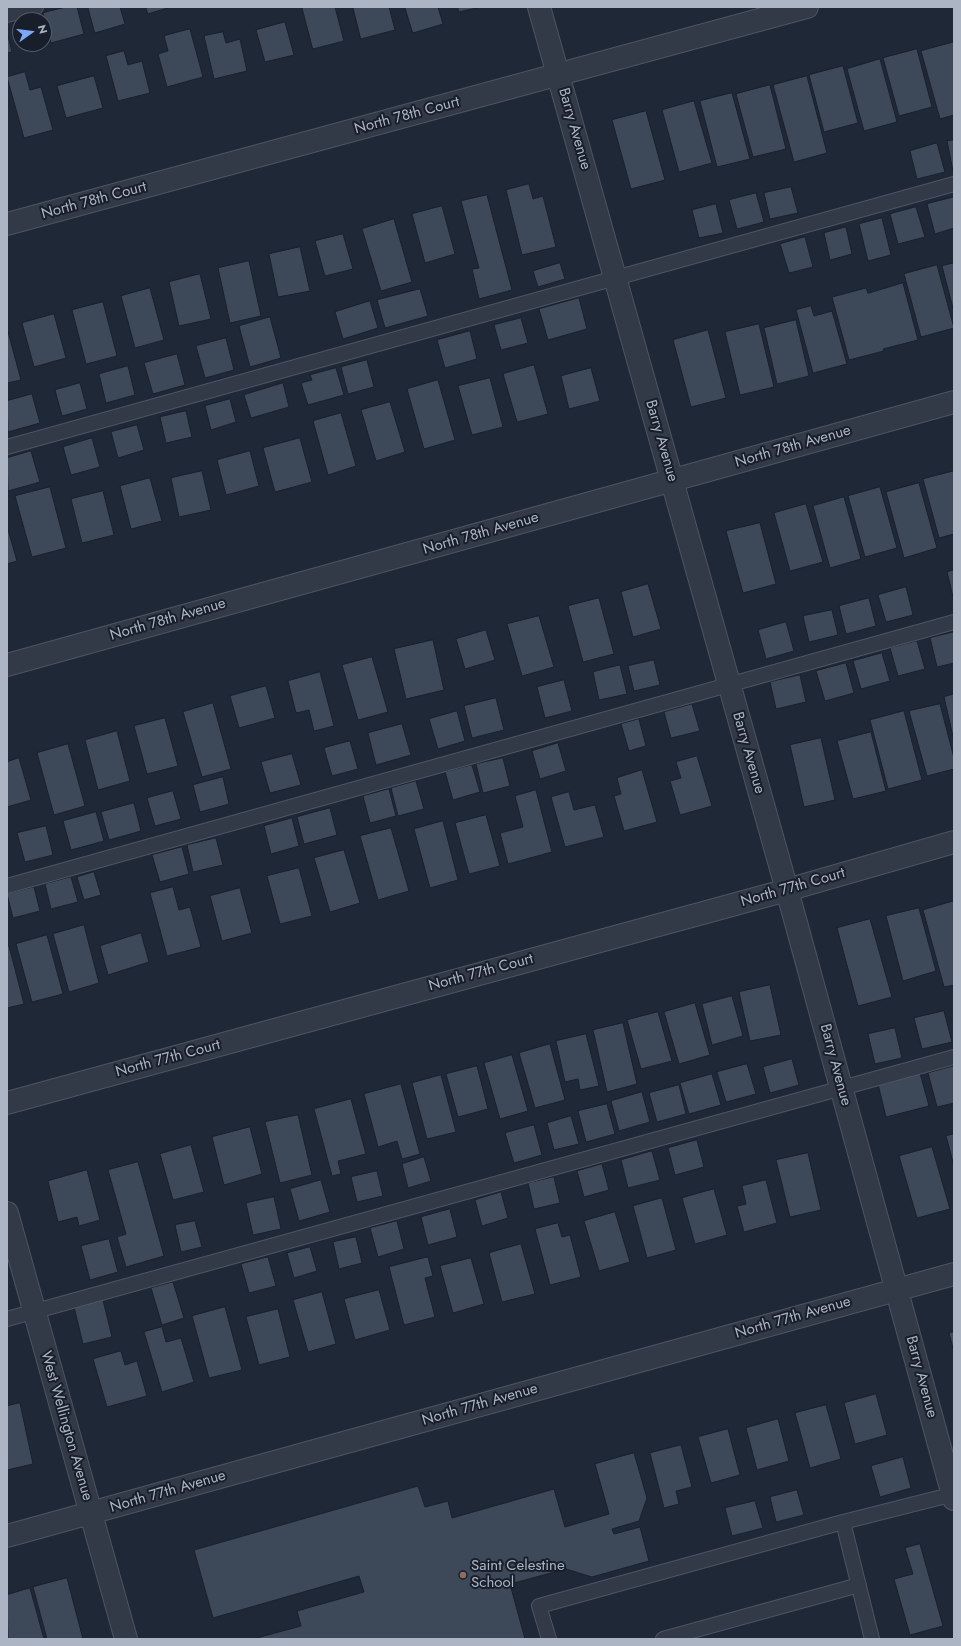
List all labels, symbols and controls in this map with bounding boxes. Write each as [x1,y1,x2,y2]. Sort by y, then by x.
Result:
north arrow [12,12,52,52]
text: N [34,23,51,36]
street label: Barry Avenue [554,86,594,172]
street label: North 78th Court [352,93,462,139]
street label: North 78th Court [39,178,149,224]
street label: Barry Avenue [641,398,681,484]
street label: North 78th Avenue [733,422,853,472]
street label: North 78th Avenue [421,509,541,559]
street label: North 78th Avenue [108,595,228,645]
street label: Barry Avenue [728,710,768,796]
street label: North 77th Court [739,864,847,912]
street label: North 77th Court [427,950,535,996]
street label: Barry Avenue [815,1022,855,1108]
street label: North 77th Court [114,1036,222,1082]
street label: North 77th Avenue [733,1293,853,1343]
street label: Barry Avenue [901,1334,941,1420]
street label: West Wellington Avenue [36,1349,96,1503]
street label: North 77th Avenue [420,1380,540,1430]
street label: North 77th Avenue [108,1467,228,1517]
place label: Saint Celestine School [471,1557,565,1592]
marker: Saint Celestine School [458,1570,468,1580]

